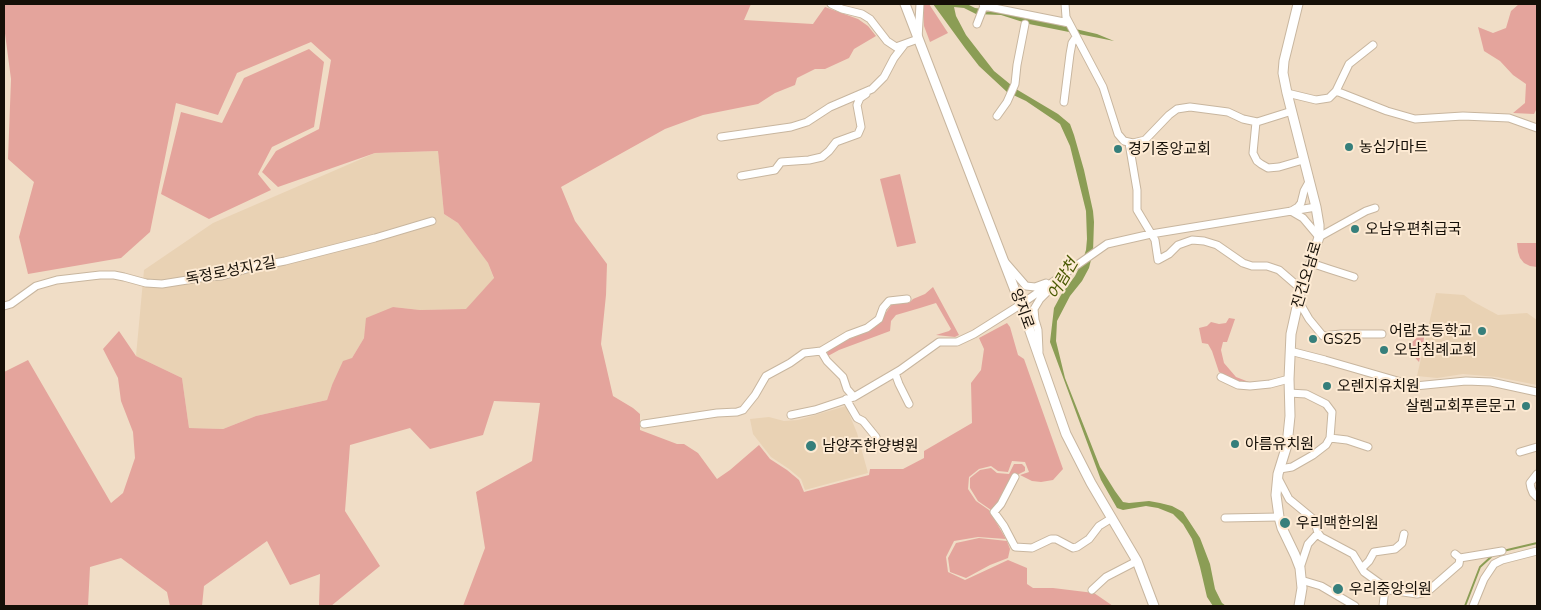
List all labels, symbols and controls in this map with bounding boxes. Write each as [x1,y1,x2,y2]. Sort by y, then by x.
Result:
place label: 농심가마트 [1359,138,1428,156]
place label: 경기중앙교회 [1128,140,1211,158]
marker: 농심가마트 [1343,141,1355,153]
marker: 경기중앙교회 [1112,143,1124,155]
place label: 오남우편취급국 [1365,220,1462,238]
marker: 오남우편취급국 [1349,223,1361,235]
street label: 진건오남로 [1288,239,1326,311]
street label: 독정로성지2길 [184,253,278,289]
water label: 어람천 [1044,255,1082,303]
street label: 양지로 [1006,286,1038,332]
place label: 어람초등학교 [1389,322,1472,340]
marker: 어람초등학교 [1476,325,1488,337]
place label: GS25 [1323,330,1361,348]
marker: GS25 [1307,333,1319,345]
place label: 오남침례교회 [1394,341,1477,359]
marker: 오남침례교회 [1378,344,1390,356]
place label: 오렌지유치원 [1337,377,1420,395]
marker: 오렌지유치원 [1321,380,1333,392]
place label: 살렘교회푸른문고 [1406,397,1516,415]
marker: 살렘교회푸른문고 [1520,400,1532,412]
place label: 아름유치원 [1245,435,1314,453]
place label: 남양주한양병원 [822,437,919,455]
marker: 아름유치원 [1229,438,1241,450]
marker: 남양주한양병원 [804,439,818,453]
place label: 우리맥한의원 [1296,514,1379,532]
marker: 우리맥한의원 [1278,516,1292,530]
place label: 우리중앙의원 [1349,580,1432,598]
marker: 우리중앙의원 [1331,582,1345,596]

